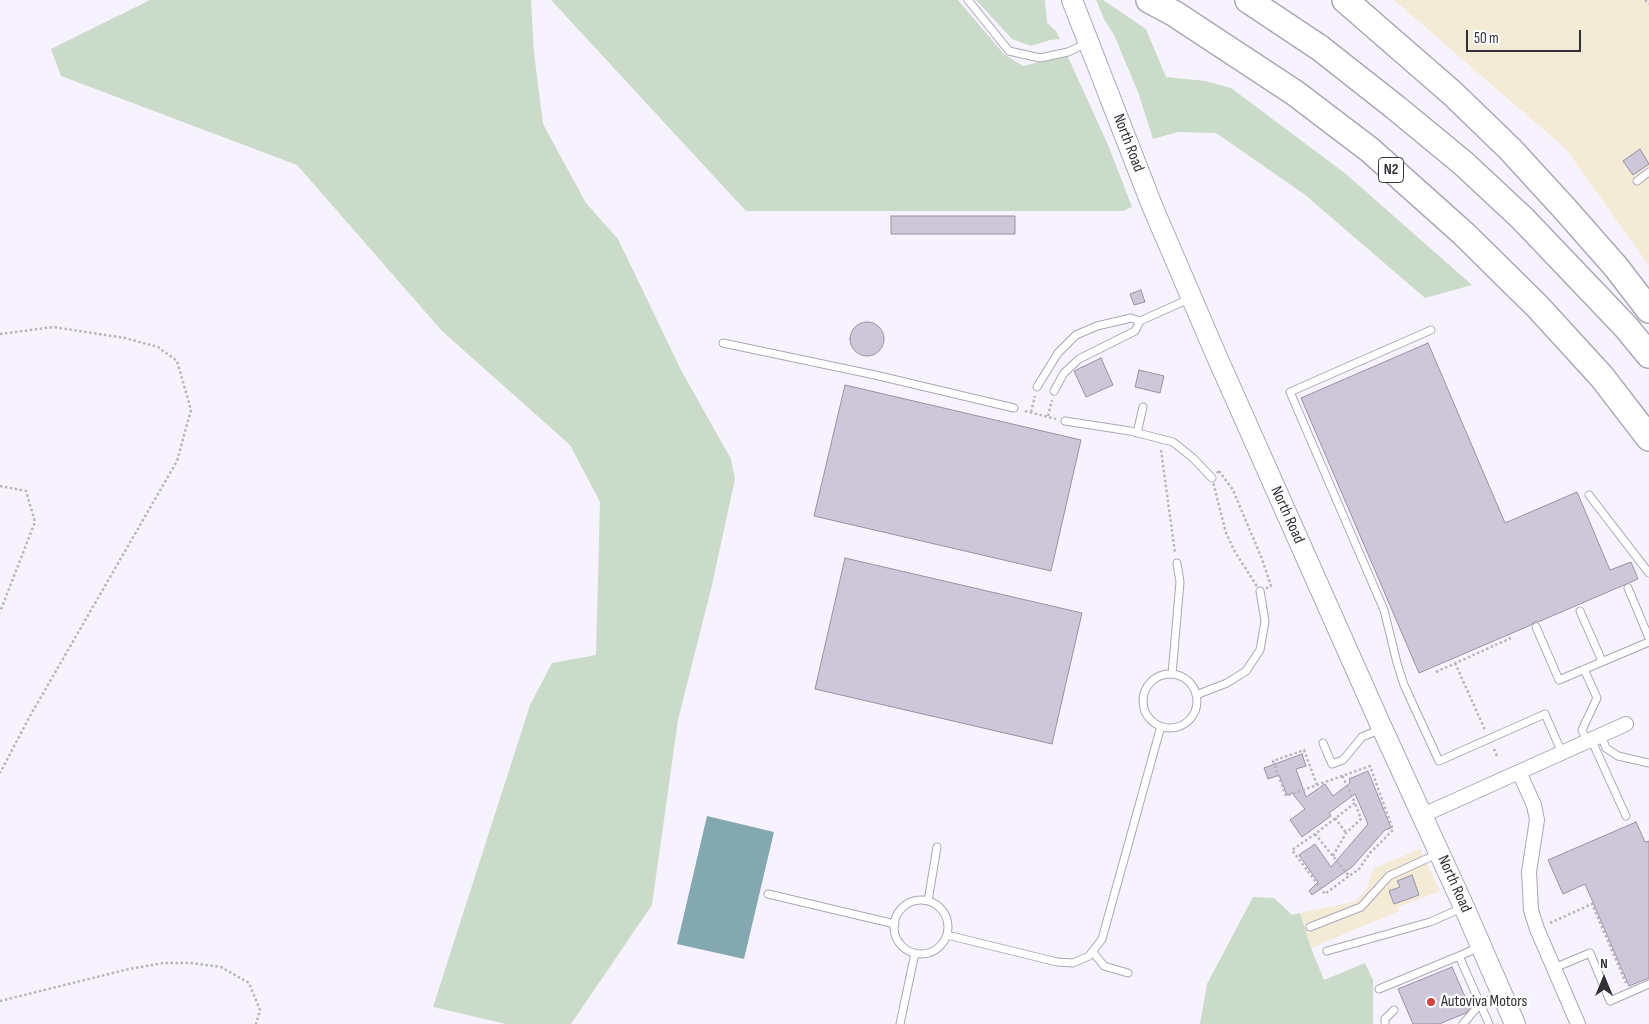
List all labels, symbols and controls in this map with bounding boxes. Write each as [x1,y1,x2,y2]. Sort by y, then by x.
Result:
scale bar [1469,20,1584,52]
text: 50 m [1474,29,1499,48]
street label: North Road [1108,111,1148,175]
road number: N2 [1378,158,1404,182]
street label: North Road [1266,483,1308,547]
street label: North Road [1433,852,1475,916]
north arrow [1579,954,1629,1004]
text: N [1600,955,1608,972]
place label: Autoviva Motors [1441,992,1527,1012]
marker: Autoviva Motors [1425,996,1437,1008]

